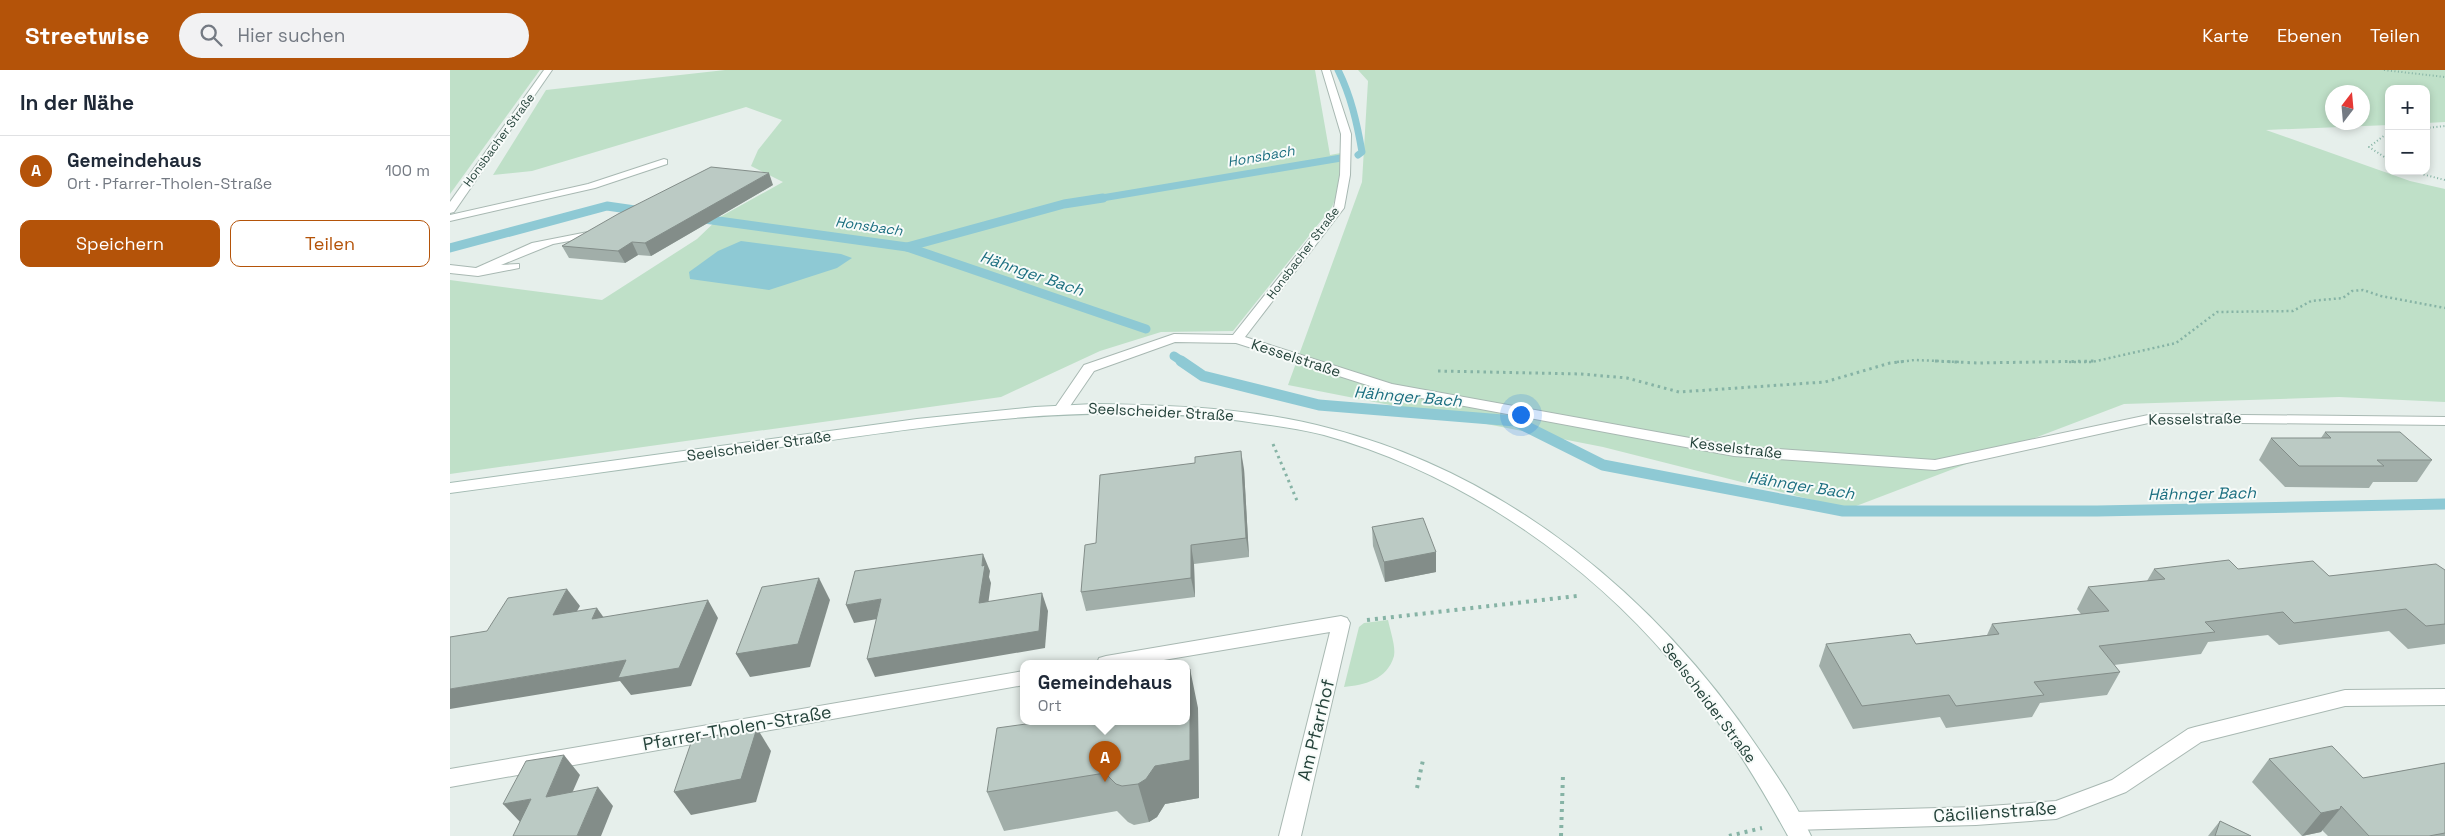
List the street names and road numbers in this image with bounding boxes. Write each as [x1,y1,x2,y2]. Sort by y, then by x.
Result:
street label: Honsbacher Straße [460,90,538,190]
street label: Honsbacher Straße [1263,204,1343,302]
street label: Kesselstraße [1249,334,1343,381]
street label: Seelscheider Straße [1088,398,1234,425]
street label: Kesselstraße [2148,408,2242,429]
street label: Seelscheider Straße [685,426,833,465]
street label: Kesselstraße [1689,432,1784,463]
street label: Seelscheider Straße [1658,639,1761,767]
street label: Am Pfarrhof [1292,677,1339,783]
street label: Pfarrer-Tholen-Straße [641,700,833,755]
street label: Cäcilienstraße [1932,796,2057,827]

